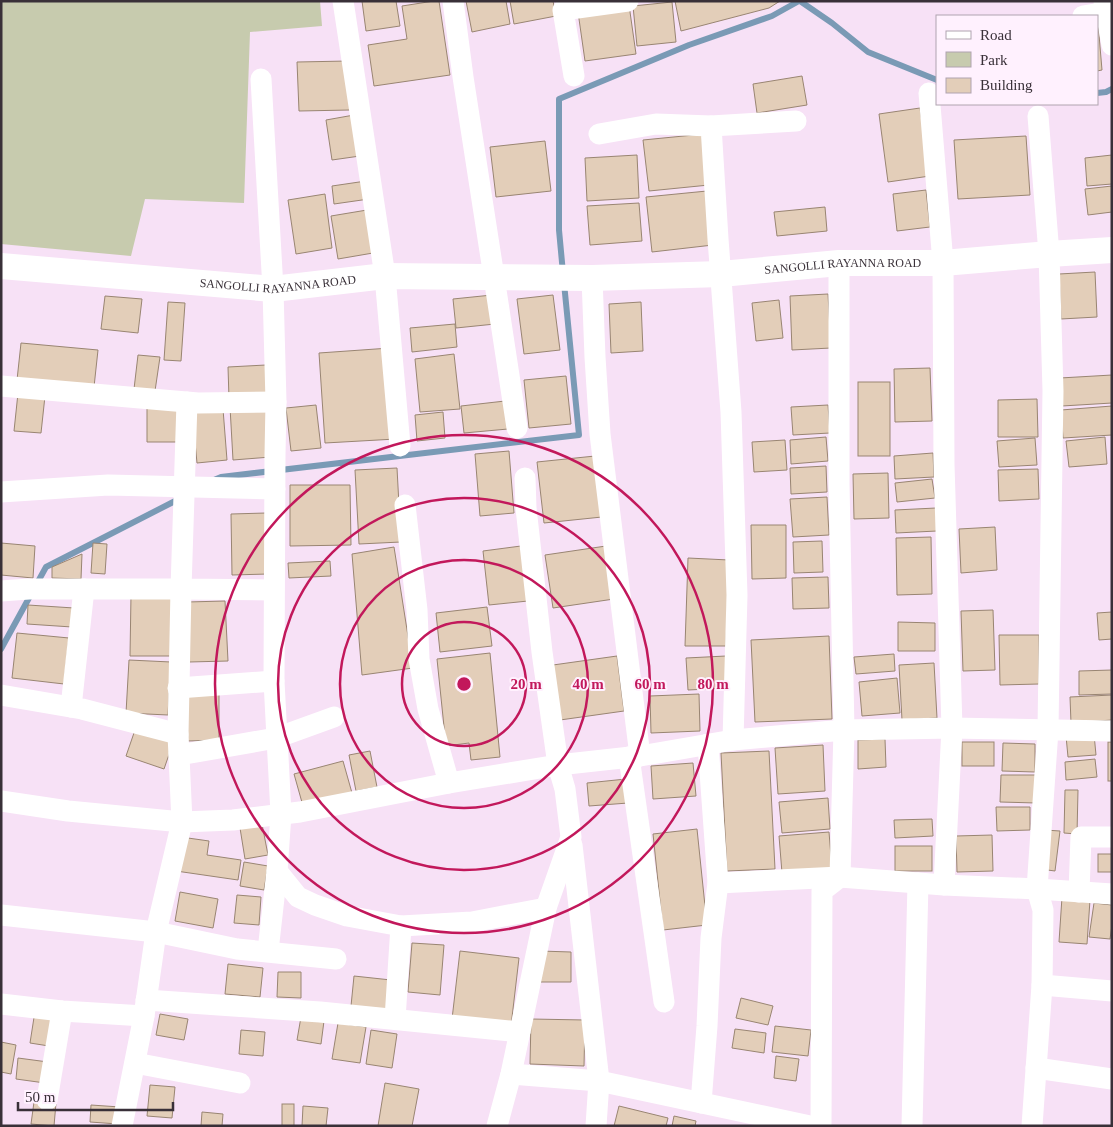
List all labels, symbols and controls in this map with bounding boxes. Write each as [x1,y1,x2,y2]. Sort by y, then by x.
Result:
legend [936,15,1098,105]
text: Road [980,27,1012,43]
text: Park [980,52,1008,68]
text: Building [980,77,1033,93]
street label: SANGOLLI RAYANNA ROAD [764,256,922,277]
street label: SANGOLLI RAYANNA ROAD [199,272,357,296]
centre of rings [455,675,473,693]
text: 20 m [510,676,542,692]
text: 40 m [572,676,604,692]
text: 60 m [634,676,666,692]
text: 80 m [697,676,729,692]
scale bar [18,1080,172,1112]
text: 50 m [25,1089,56,1105]

